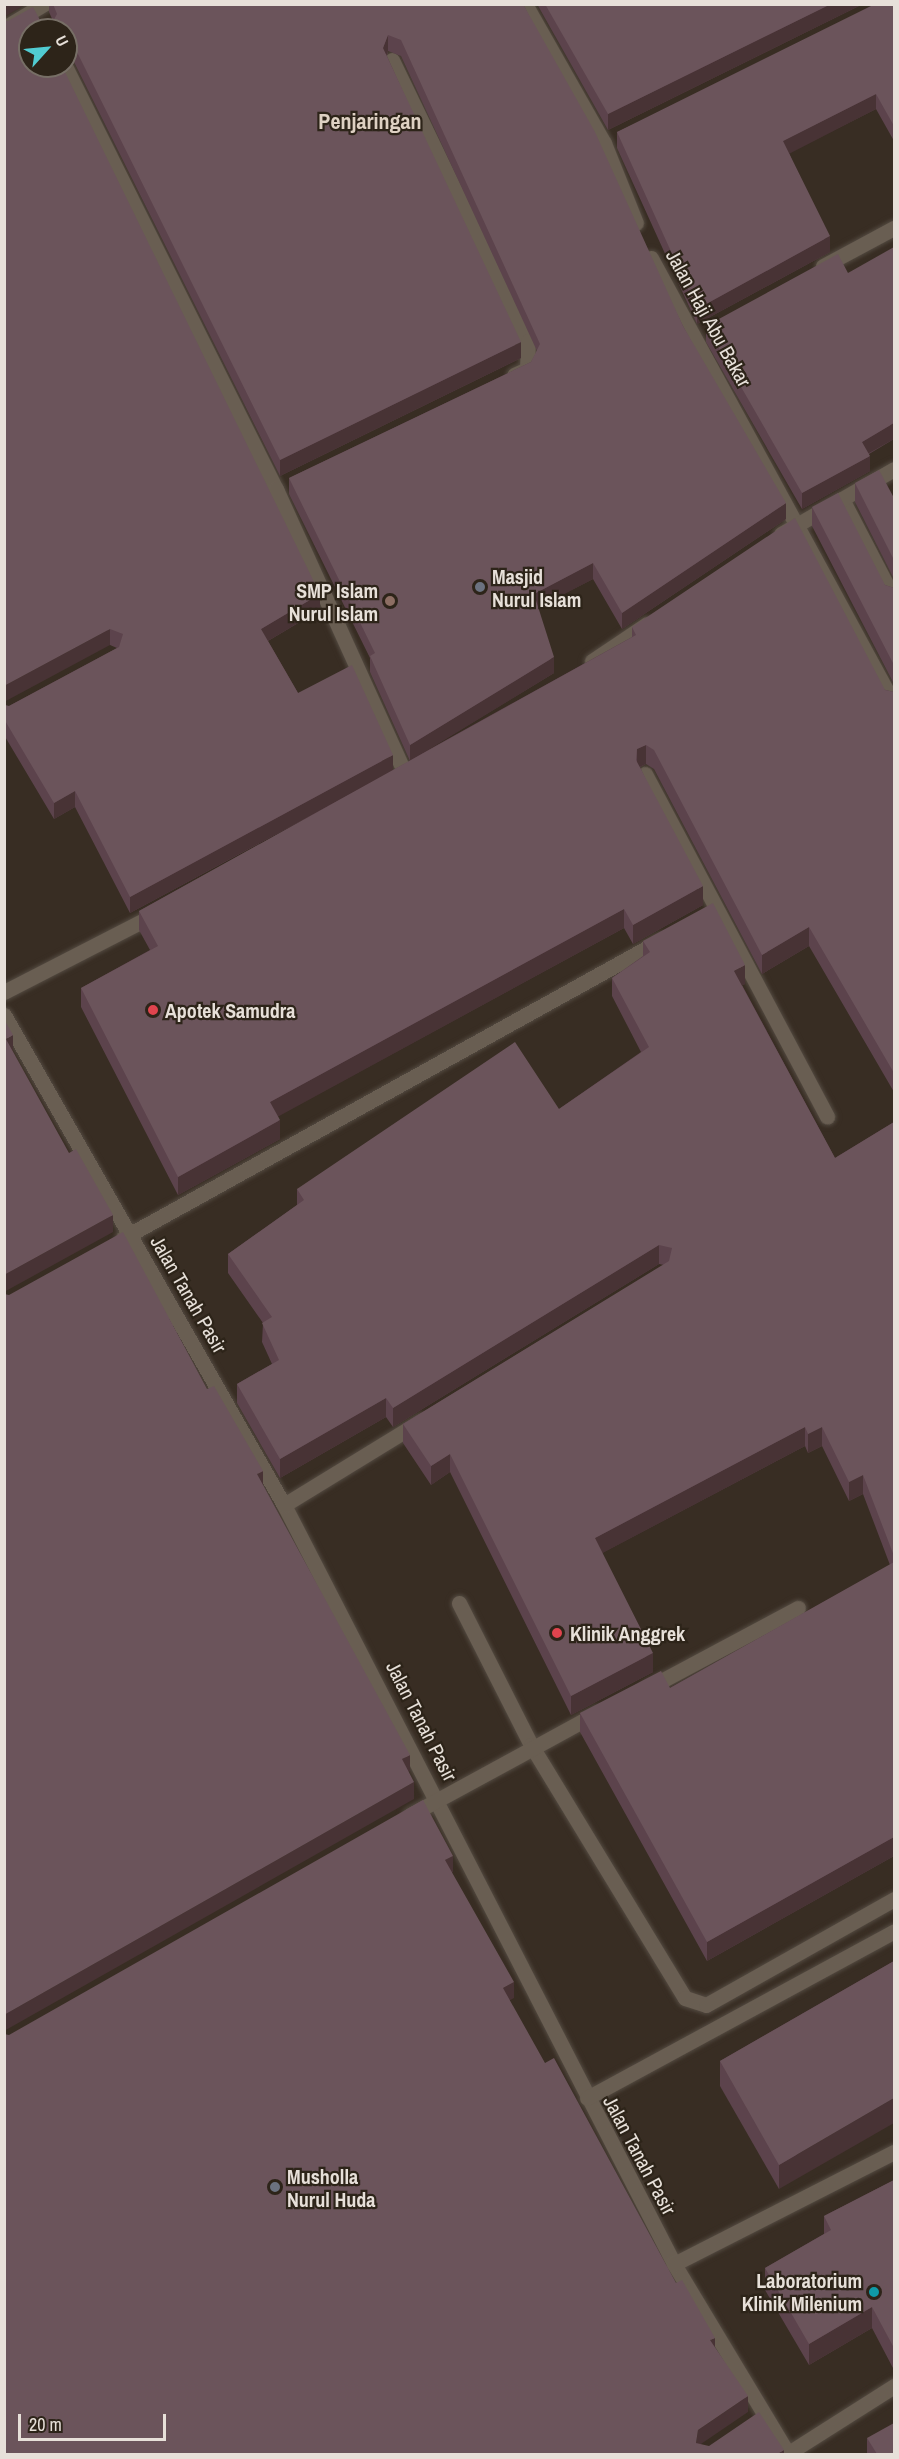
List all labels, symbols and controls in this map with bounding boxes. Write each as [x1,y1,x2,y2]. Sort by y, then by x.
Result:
north arrow [18,18,78,78]
text: U [50,32,74,50]
district label: Penjaringan [318,109,422,135]
street label: Jalan Haji Abu Bakar [661,245,757,391]
place label: Masjid Nurul Islam [492,564,581,611]
place label: SMP Islam Nurul Islam [289,578,378,625]
marker: Masjid Nurul Islam [473,580,487,594]
marker: SMP Islam Nurul Islam [383,594,397,608]
place label: Apotek Samudra [165,998,295,1022]
marker: Apotek Samudra [146,1003,160,1017]
street label: Jalan Tanah Pasir [146,1231,232,1357]
place label: Klinik Anggrek [570,1621,686,1645]
marker: Klinik Anggrek [548,1624,566,1642]
street label: Jalan Tanah Pasir [381,1657,463,1785]
street label: Jalan Tanah Pasir [599,2091,681,2219]
place label: Musholla Nurul Huda [287,2164,375,2211]
marker: Musholla Nurul Huda [268,2180,282,2194]
place label: Laboratorium Klinik Milenium [742,2268,862,2315]
marker: Laboratorium Klinik Milenium [867,2285,881,2299]
scale bar [21,2402,170,2440]
text: 20 m [29,2412,62,2437]

